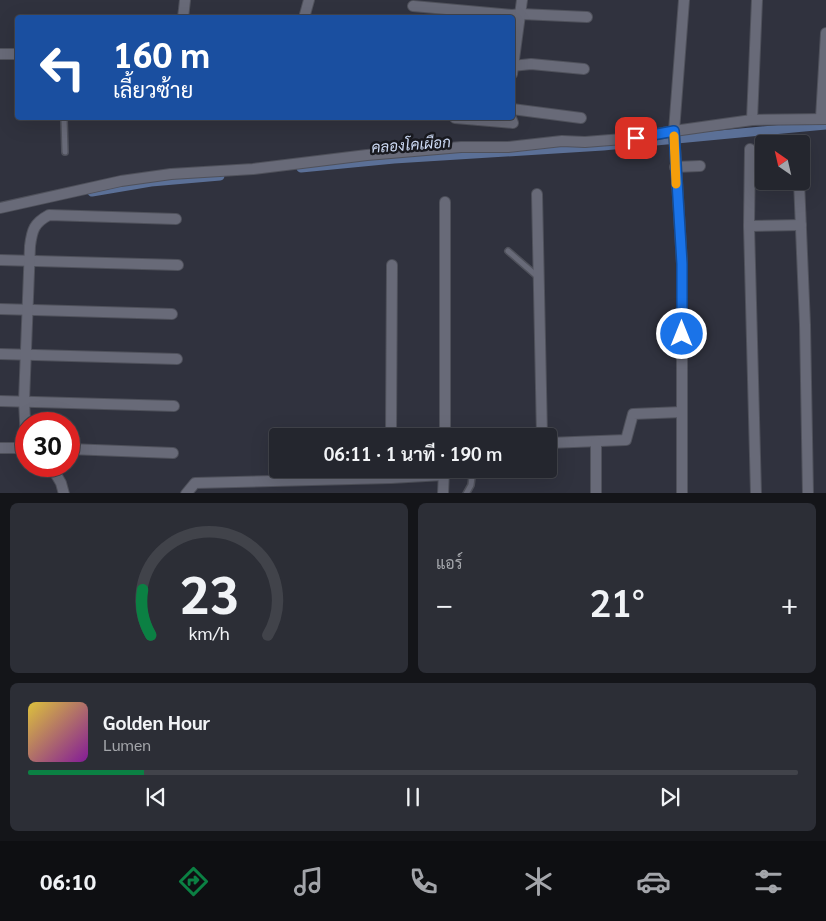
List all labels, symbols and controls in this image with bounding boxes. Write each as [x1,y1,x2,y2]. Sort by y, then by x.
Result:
text: 160 m [113,31,210,76]
icon: left [30,35,95,100]
text: เลี้ยวซ้าย [113,75,193,103]
pin [615,117,657,159]
icon: arrive [622,124,650,152]
water label: คลองโคเผือก [371,131,451,156]
north arrow [755,135,810,190]
map controls [755,135,810,190]
position arrow [655,307,707,359]
speed limit sign: 30 [15,412,80,477]
text: 06:11 · 1 นาที · 190 m [324,441,502,465]
text: แอร์ [436,552,462,573]
text: 23 [180,558,238,626]
text: 21° [590,576,644,626]
text: − [436,584,453,620]
text: + [781,584,798,620]
text: km/h [188,621,230,644]
text: Golden Hour [103,710,210,734]
text: Lumen [103,734,151,755]
icon: previous [142,783,170,811]
icon: pause [399,783,427,811]
icon: next [656,783,684,811]
icon: directions [176,864,211,899]
icon: music [291,864,326,899]
icon: phone [406,864,441,899]
icon: climate [521,864,556,899]
icon: car [636,864,671,899]
icon: filters [751,864,786,899]
text: 06:10 [40,867,96,895]

